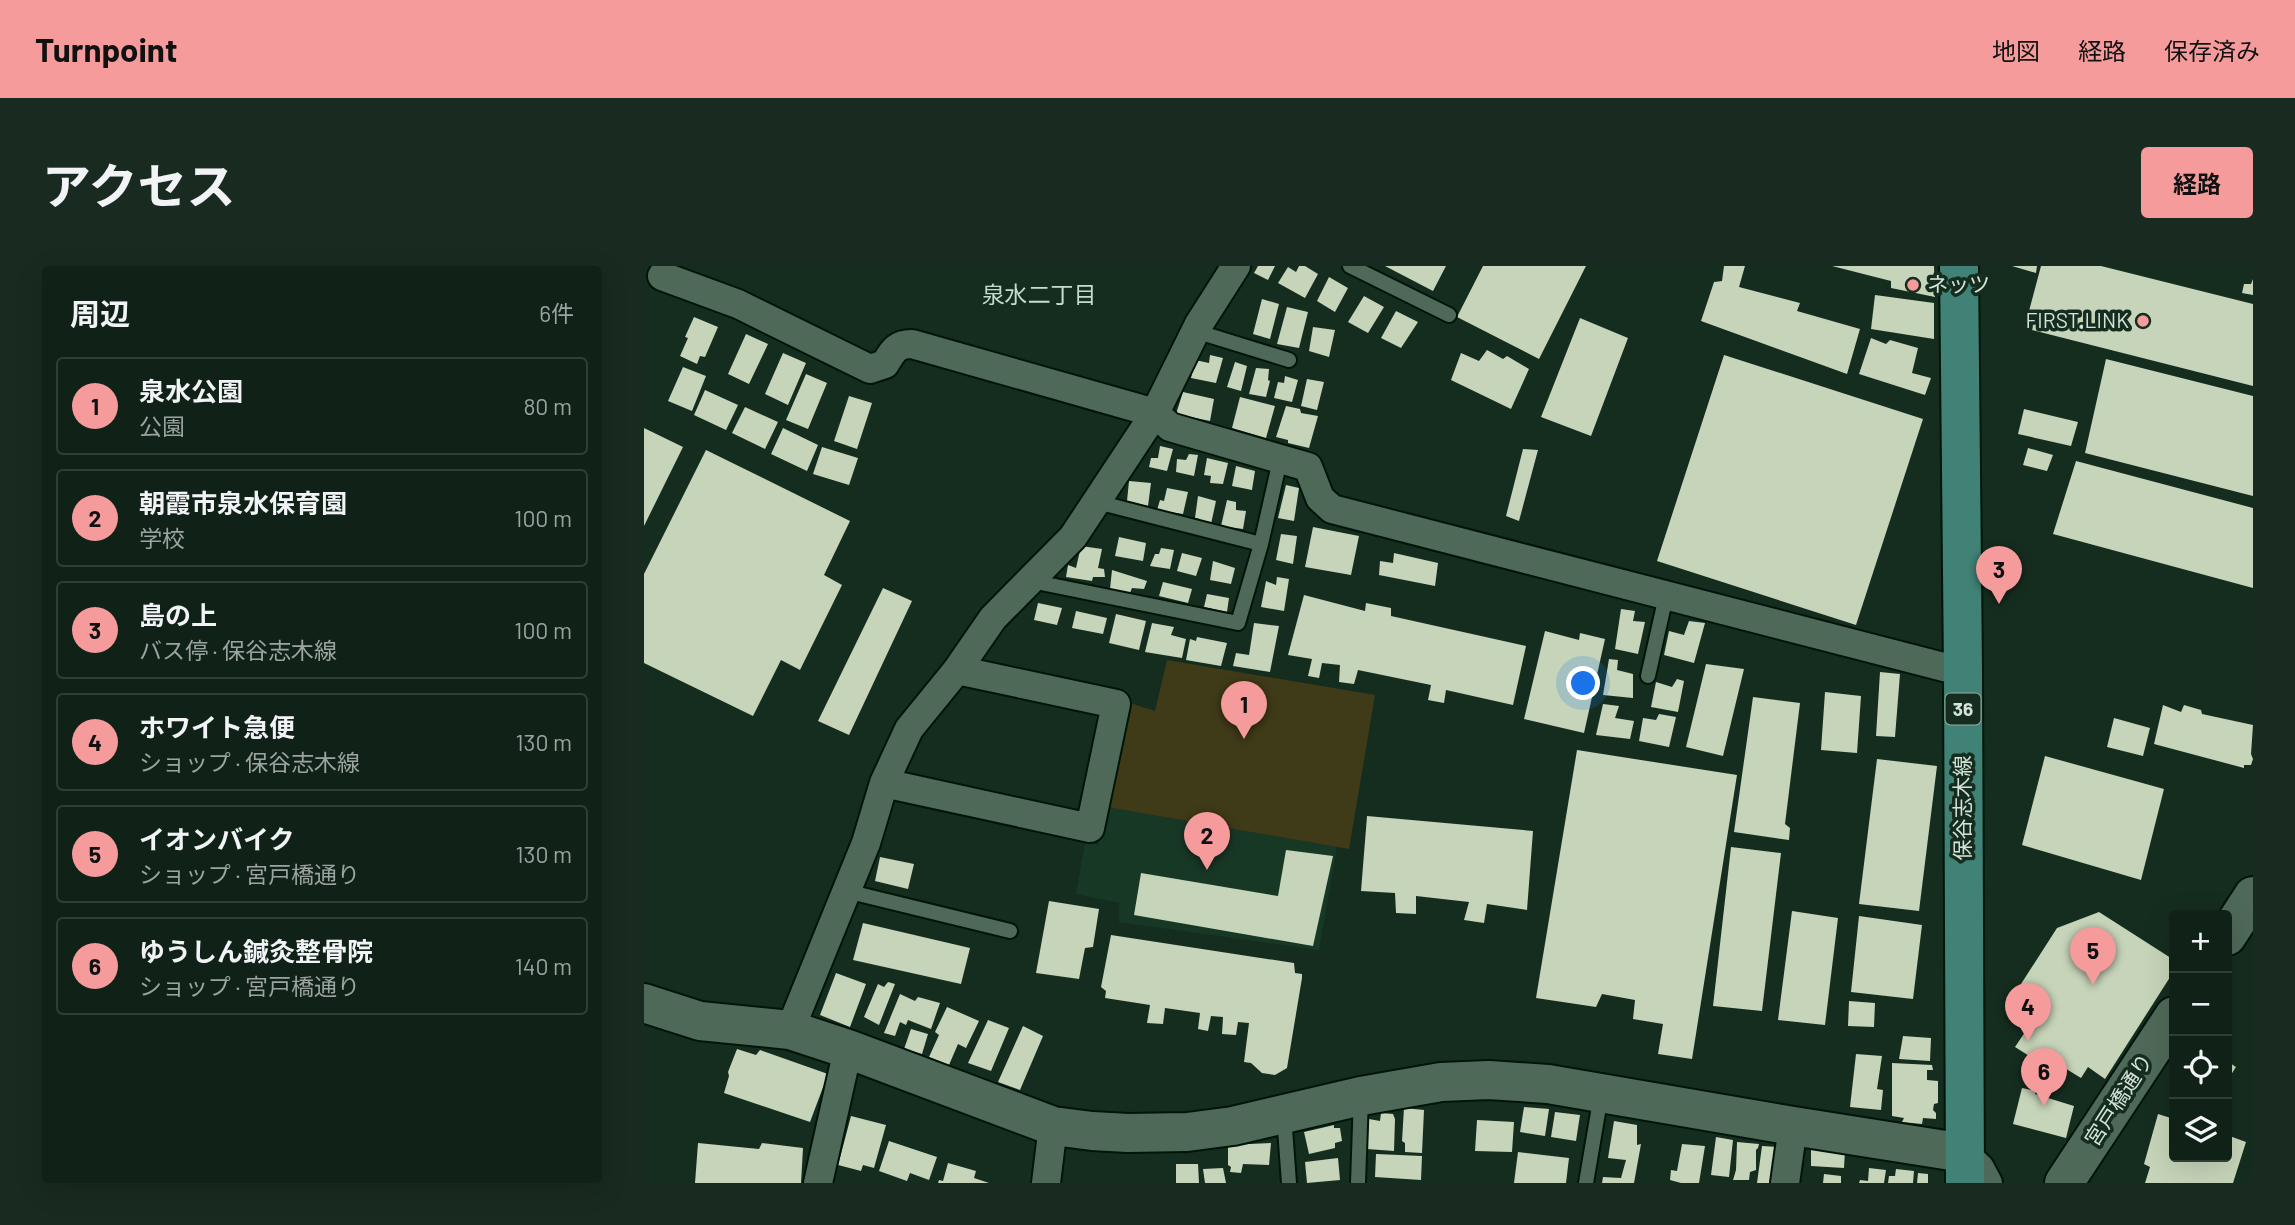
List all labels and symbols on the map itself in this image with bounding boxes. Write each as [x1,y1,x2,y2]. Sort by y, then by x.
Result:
place label: ネッツ [1927,271,1990,296]
marker: ネッツ [1905,277,1921,293]
district label: 泉水二丁目 [982,280,1097,308]
place label: FIRST.LINK [2025,307,2129,332]
marker: FIRST.LINK [2135,313,2151,329]
pin: 3 [1976,546,2022,604]
your location [1566,666,1600,700]
pin: 1 [1221,681,1267,739]
road number: 36 [1946,694,1980,724]
street label: 保谷志木線 [1949,756,1974,861]
pin: 2 [1184,812,1230,870]
pin: 5 [2070,927,2116,985]
pin: 4 [2005,983,2051,1041]
pin: 6 [2021,1048,2067,1106]
street label: 宮戸橋通り [2079,1048,2157,1150]

